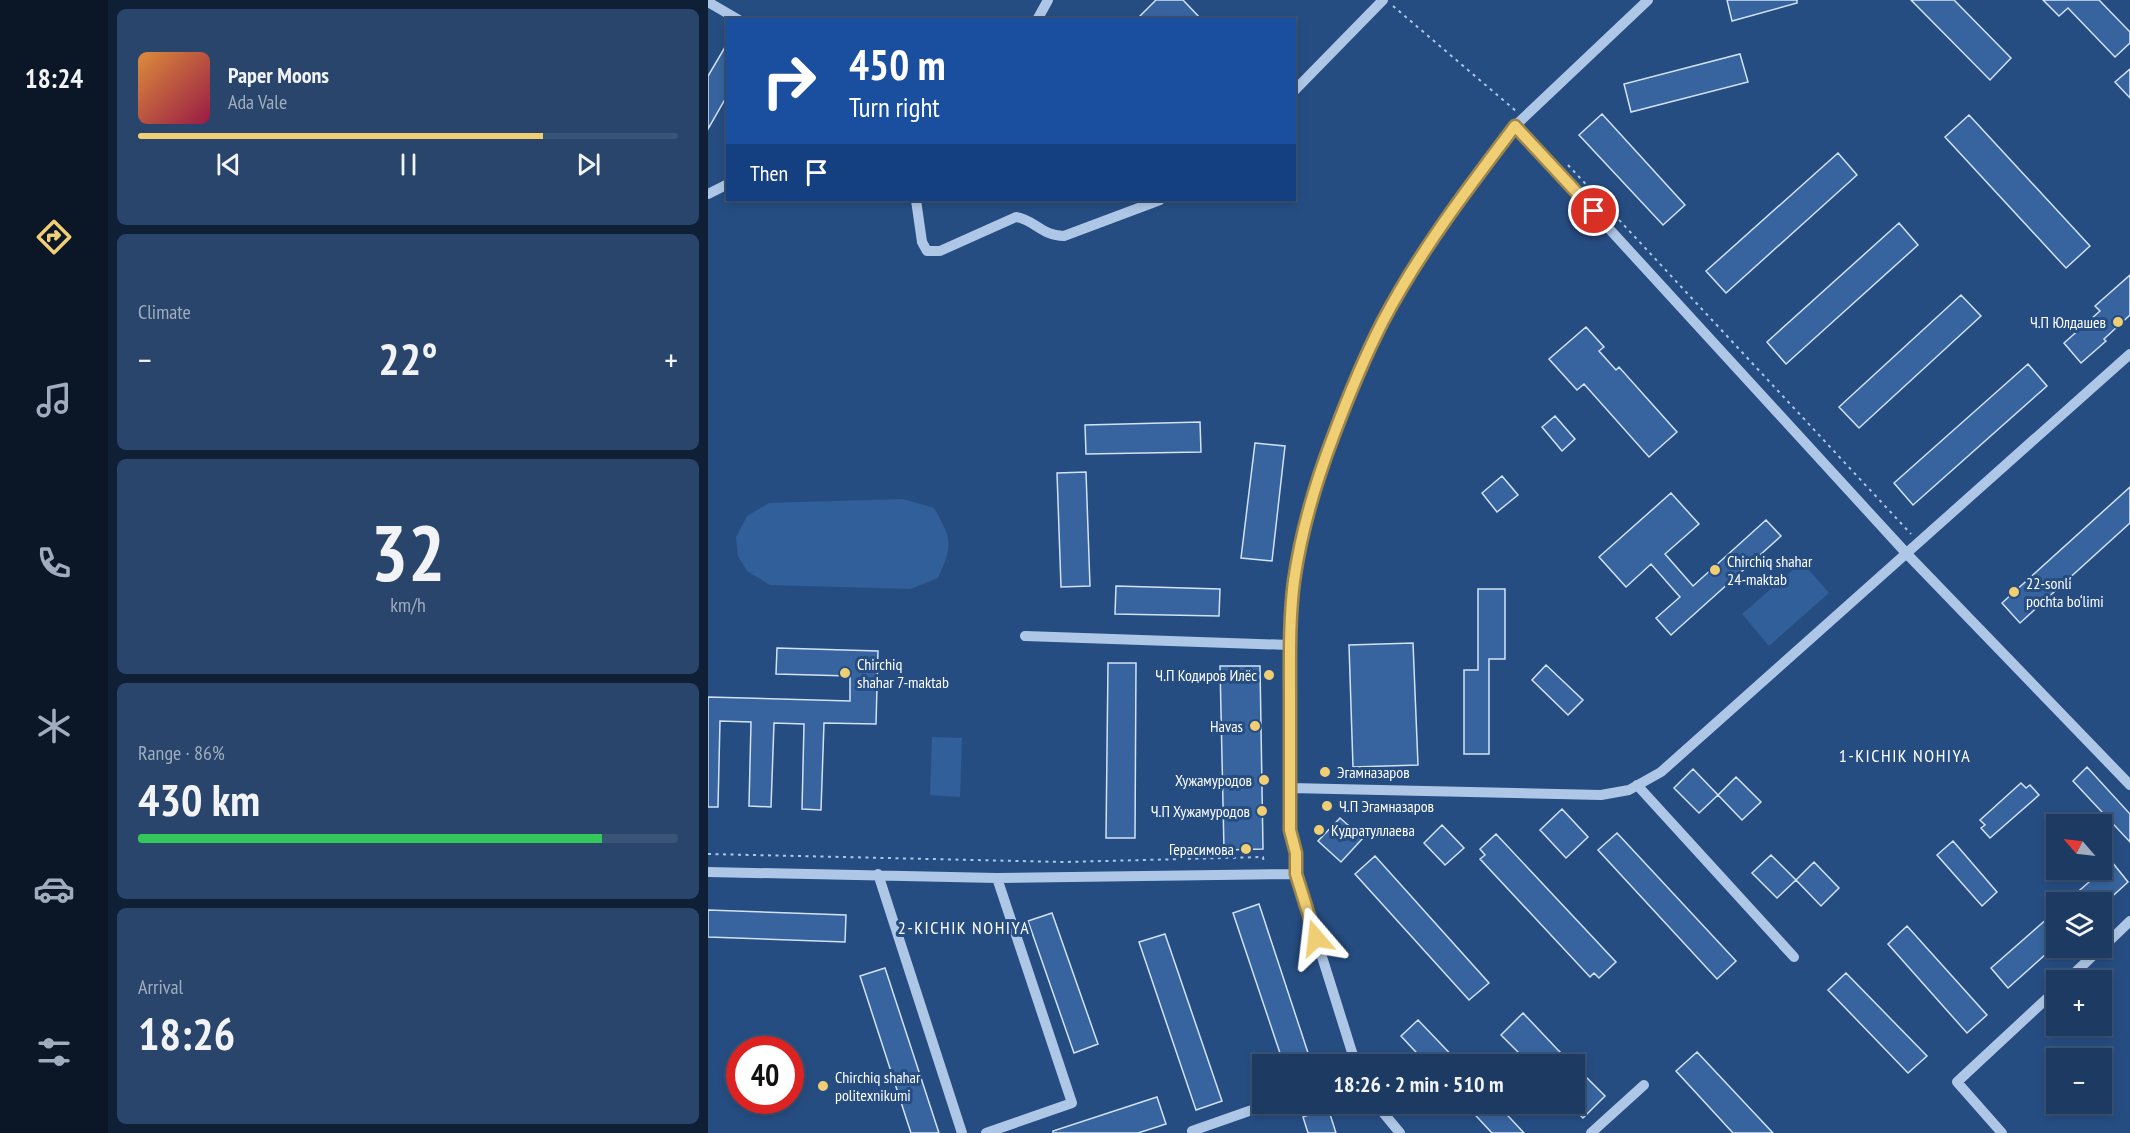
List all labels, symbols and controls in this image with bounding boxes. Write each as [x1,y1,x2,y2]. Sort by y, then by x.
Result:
text: 450 m [849,37,946,92]
icon: right [750,42,828,120]
text: 18:24 [25,61,83,95]
text: Paper Moons [228,61,329,89]
text: Ada Vale [228,89,287,115]
text: Turn right [849,90,940,124]
icon: previous [212,148,245,181]
icon: pause [392,148,425,181]
icon: next [572,148,605,181]
icon: arrive [800,156,833,189]
text: Then [750,159,788,187]
pin [1568,185,1619,236]
icon: arrive [1577,194,1610,227]
icon: directions [33,216,75,258]
text: Climate [138,299,191,325]
place label: Ч.П Юлдашев [2030,312,2106,332]
marker: Ч.П Юлдашев [2111,315,2125,329]
text: 22° [378,329,438,387]
text: − [138,338,152,381]
text: + [664,338,678,381]
icon: music [33,379,75,421]
text: 32 [371,502,445,603]
icon: phone [33,542,75,584]
place label: Chirchiq shahar 24-maktab [1727,551,1813,589]
marker: Chirchiq shahar 24-maktab [1708,563,1722,577]
place label: 22-sonli pochta bo‘limi [2026,573,2104,611]
marker: 22-sonli pochta bo‘limi [2007,585,2021,599]
text: km/h [390,592,426,618]
place label: Chirchiq shahar 7-maktab [857,654,949,692]
place label: Ч.П Кодиров Илёс [1155,665,1257,685]
marker: Chirchiq shahar 7-maktab [838,666,852,680]
marker: Ч.П Кодиров Илёс [1262,668,1276,682]
icon: climate [33,705,75,747]
place label: Havas [1210,716,1243,736]
marker: Havas [1248,719,1262,733]
text: Range · 86% [138,740,225,766]
district label: 1-KICHIK NOHIYA [1839,744,1971,767]
place label: Эгамназаров [1337,762,1410,782]
marker: Эгамназаров [1318,765,1332,779]
text: 430 km [138,770,260,828]
place label: Хужамуродов [1175,770,1252,790]
marker: Хужамуродов [1257,773,1271,787]
place label: Ч.П Эгамназаров [1339,796,1434,816]
marker: Ч.П Эгамназаров [1320,799,1334,813]
place label: Ч.П Хужамуродов [1151,801,1250,821]
marker: Ч.П Хужамуродов [1255,804,1269,818]
north arrow [2046,814,2112,880]
map controls [2046,814,2112,1114]
place label: Кудратуллаева [1331,820,1415,840]
marker: Кудратуллаева [1312,823,1326,837]
place label: Герасимова [1169,839,1234,859]
marker: Герасимова [1239,842,1253,856]
icon: car [33,868,75,910]
button: layers [2046,892,2112,958]
position arrow [1284,906,1348,970]
district label: 2-KICHIK NOHIYA [898,916,1030,939]
button: + [2046,970,2112,1036]
text: Arrival [138,974,183,1000]
text: 18:26 [138,1004,235,1062]
icon: filters [33,1031,75,1073]
speed limit sign: 40 [726,1036,804,1114]
button: − [2046,1048,2112,1114]
place label: Chirchiq shahar politexnikumi [835,1067,921,1105]
text: 18:26 · 2 min · 510 m [1333,1070,1504,1098]
marker: Chirchiq shahar politexnikumi [816,1079,830,1093]

